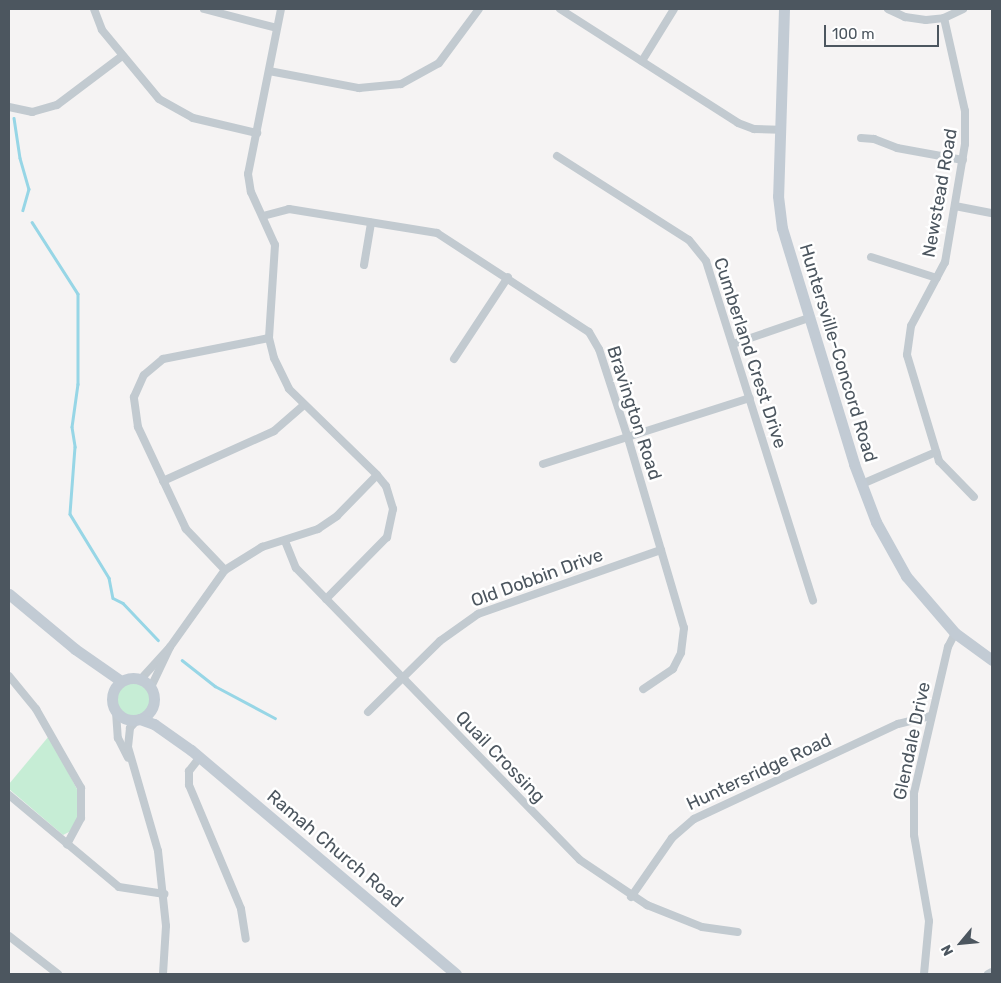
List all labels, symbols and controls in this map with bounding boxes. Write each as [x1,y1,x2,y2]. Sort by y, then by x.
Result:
scale bar [826,15,941,47]
text: 100 m [832,25,874,43]
street label: Newstead Road [918,127,962,259]
street label: Huntersville-Concord Road [794,241,882,465]
street label: Cumberland Crest Drive [709,255,791,451]
street label: Bravington Road [602,343,666,483]
street label: Old Dobbin Drive [468,544,606,612]
street label: Glendale Drive [889,680,935,802]
street label: Quail Crossing [451,707,549,807]
street label: Huntersridge Road [683,729,835,815]
street label: Ramah Church Road [262,786,408,912]
north arrow [936,918,986,968]
text: N [937,942,957,959]

